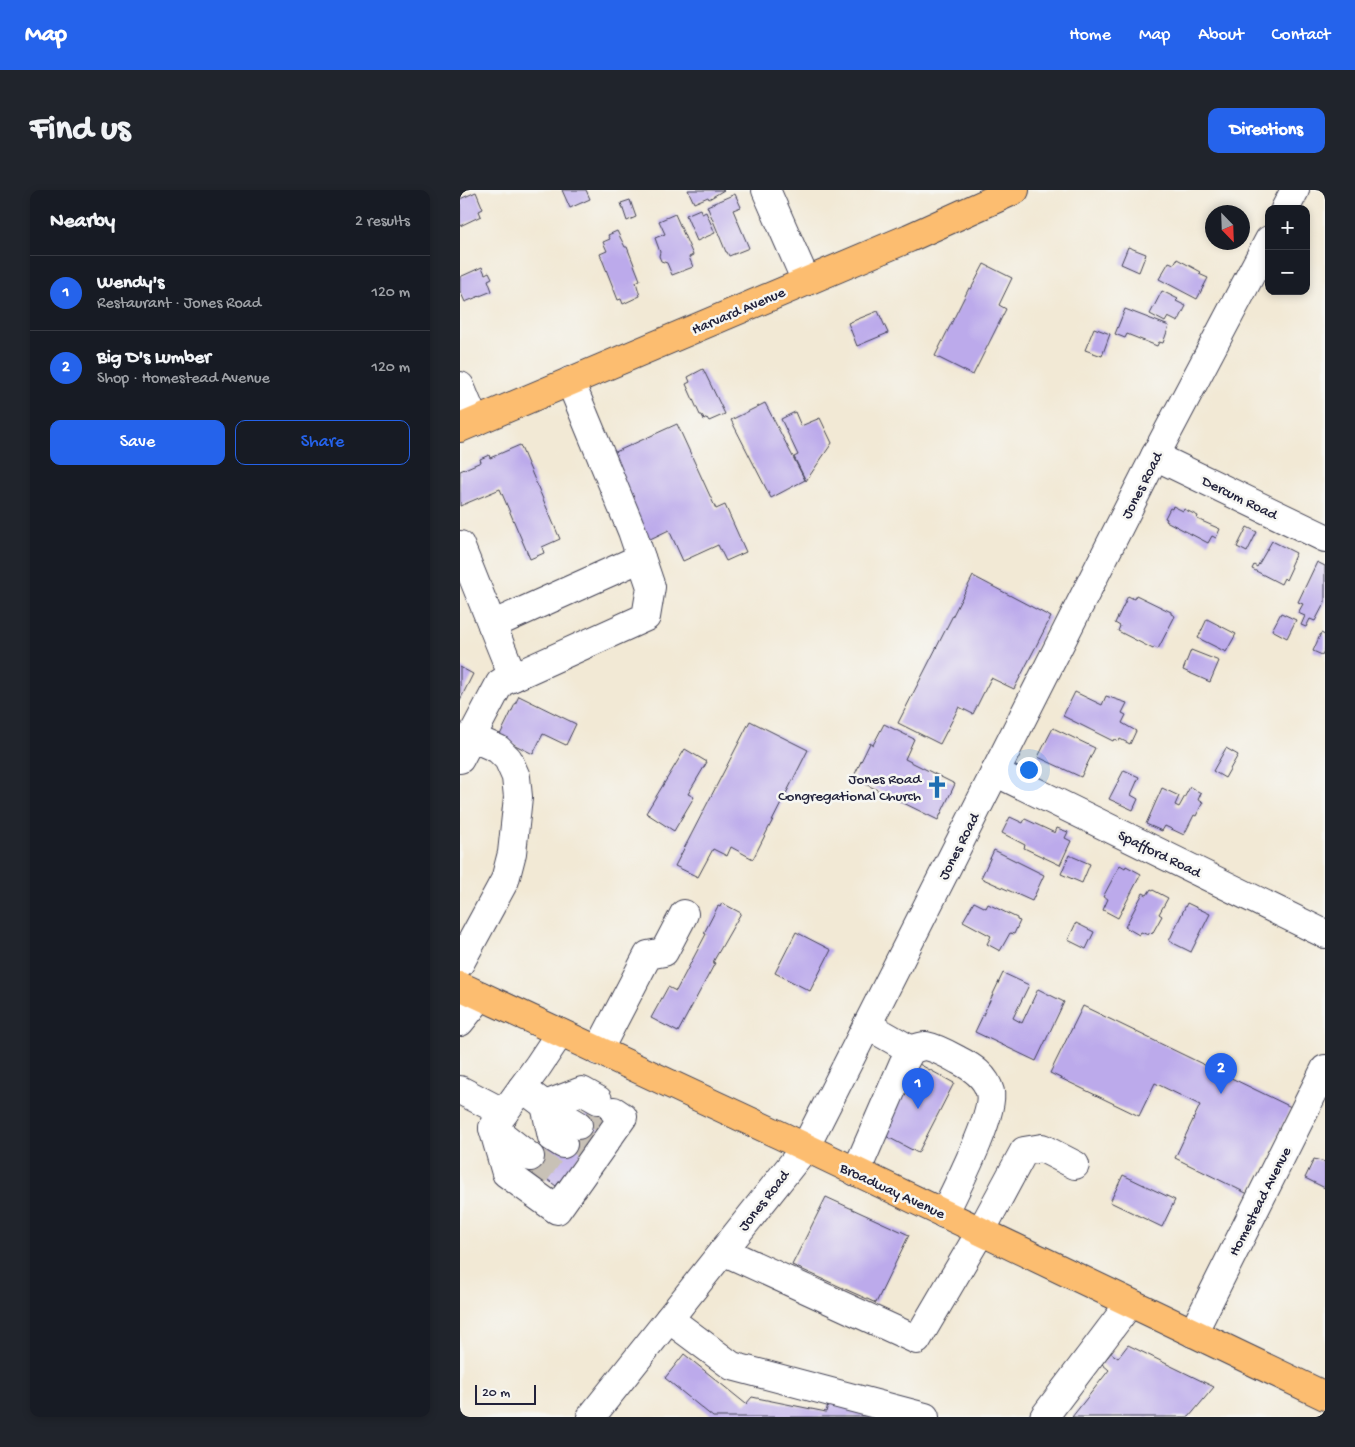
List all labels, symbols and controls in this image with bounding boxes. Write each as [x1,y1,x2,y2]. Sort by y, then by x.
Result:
text: Map [25,21,67,50]
text: Home [1069,25,1111,46]
text: Map [1139,25,1170,46]
text: About [1198,25,1244,46]
text: Contact [1272,25,1330,46]
button: Directions [1208,108,1325,153]
text: Find us [30,110,130,151]
north arrow [1205,205,1250,250]
map controls [1265,205,1310,295]
button: + [1265,205,1310,250]
text: Nearby [50,210,115,235]
text: 2 results [355,213,410,232]
button: − [1265,250,1310,295]
text: Wendy's [97,272,164,295]
text: 1 [63,284,69,303]
text: 120 m [371,284,410,303]
street label: Harvard Avenue [689,284,789,340]
text: Restaurant · Jones Road [97,295,261,314]
text: Big D's Lumber [97,347,211,370]
text: 2 [62,359,70,378]
text: 120 m [371,359,410,378]
text: Shop · Homestead Avenue [97,370,270,389]
button: Save [50,420,225,465]
button: Share [235,420,410,465]
street label: Jones Road [1118,448,1168,522]
street label: Dercum Road [1197,472,1281,525]
your location [1016,757,1042,783]
place label: Jones Road Congregational Church [778,771,922,806]
church icon: Jones Road Congregational Church [924,774,950,800]
street label: Jones Road [935,809,985,883]
street label: Spafford Road [1115,827,1205,883]
pin: 2 [1205,1053,1237,1094]
pin: 1 [902,1068,934,1109]
street label: Homestead Avenue [1226,1144,1296,1259]
street label: Broadway Avenue [836,1159,948,1224]
street label: Jones Road [735,1166,795,1235]
scale bar [475,1382,536,1405]
text: 20 m [482,1385,510,1402]

